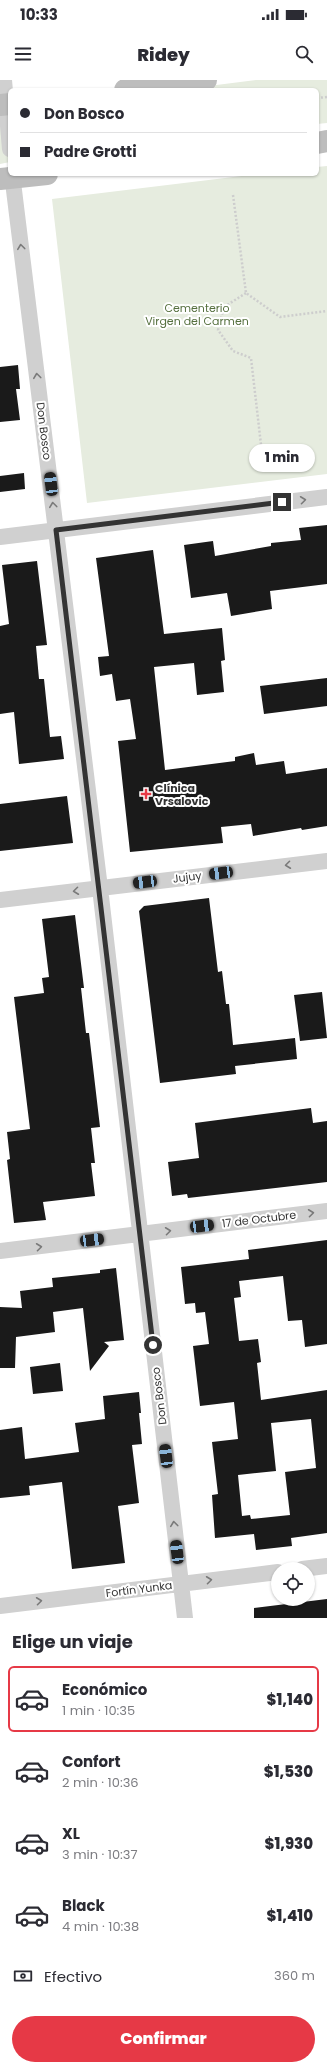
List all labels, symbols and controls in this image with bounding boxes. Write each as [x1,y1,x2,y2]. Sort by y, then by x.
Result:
text: 10:33 [20,4,58,25]
text: Ridey [137,42,190,67]
icon: menu [12,43,34,65]
icon: search [293,43,315,65]
text: Don Bosco [44,103,124,124]
text: Padre Grotti [44,141,137,162]
one-way arrow [17,244,26,250]
park label: Cementerio Virgen del Carmen [145,300,249,329]
one-way arrow [33,373,42,379]
street label: Don Bosco [33,401,55,461]
callout: 1 min [249,444,315,472]
text: 1 min [265,448,299,467]
car [44,471,58,497]
route end [273,493,291,511]
one-way arrow [300,496,306,505]
one-way arrow [49,502,58,508]
place label: Clínica Vrsalovic [155,780,209,809]
marker: Clínica Vrsalovic [140,788,152,800]
one-way arrow [285,861,291,870]
car [208,866,234,880]
street label: Jujuy [172,867,203,887]
car [132,875,158,889]
one-way arrow [73,886,79,895]
street label: 17 de Octubre [221,1207,297,1231]
one-way arrow [308,1209,314,1218]
car [189,1219,215,1233]
one-way arrow [165,1227,171,1236]
car [79,1233,105,1247]
one-way arrow [36,1243,42,1252]
route start [144,1336,162,1354]
street label: Don Bosco [148,1366,170,1426]
car [159,1443,173,1469]
one-way arrow [170,1521,179,1527]
car [170,1539,184,1565]
map controls [271,1562,315,1606]
button: locate [271,1562,315,1606]
one-way arrow [206,1576,212,1585]
street label: Fortín Yunka [105,1577,173,1601]
one-way arrow [36,1597,42,1606]
text: Elige un viaje [12,1629,133,1654]
text: Económico [62,1679,147,1700]
icon: car [14,1681,50,1717]
text: $1,140 [267,1689,313,1710]
text: 1 min · 10:35 [62,1701,135,1720]
text: Confort [62,1751,121,1772]
icon: car [14,1753,50,1789]
text: $1,530 [264,1761,313,1782]
text: 2 min · 10:36 [62,1773,139,1792]
text: XL [62,1823,80,1844]
icon: car [14,1825,50,1861]
text: $1,930 [264,1833,313,1854]
text: 3 min · 10:37 [62,1845,138,1864]
text: Black [62,1895,105,1916]
icon: car [14,1897,50,1933]
text: $1,410 [267,1905,313,1926]
text: 4 min · 10:38 [62,1917,139,1936]
icon: cash [12,1965,34,1987]
text: Efectivo [44,1966,102,1987]
text: 360 m [274,1966,315,1985]
button: Confirmar [12,2016,315,2062]

